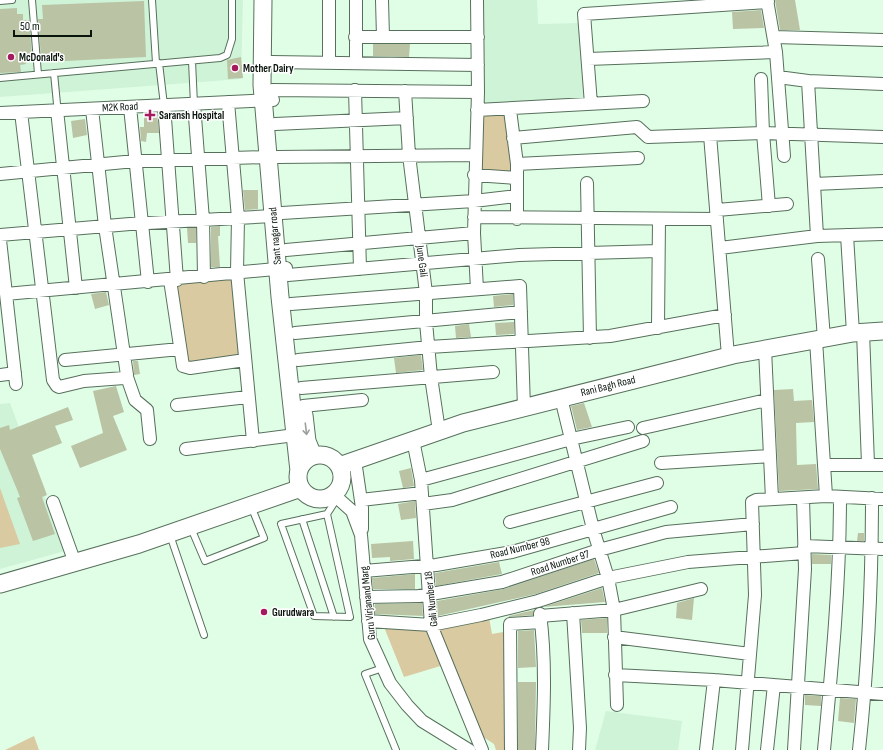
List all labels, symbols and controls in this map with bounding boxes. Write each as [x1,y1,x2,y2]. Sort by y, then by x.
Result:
scale bar [14,12,91,38]
text: 50 m [20,19,40,34]
place label: McDonald's [19,51,64,64]
marker: McDonald's [6,52,16,62]
place label: Mother Dairy [243,62,294,75]
marker: Mother Dairy [230,63,240,73]
street label: M2K Road [102,100,139,114]
marker: Saransh Hospital [144,109,156,121]
place label: Saransh Hospital [159,109,224,122]
street label: Sant nagar road [266,206,284,265]
street label: June Gali [413,243,430,278]
street label: Rani Bagh Road [579,373,637,399]
one-way arrow [302,422,310,435]
street label: Road Number 98 [489,534,551,562]
street label: Road Number 97 [529,547,591,579]
street label: Guru Virjanand Marg [358,565,378,640]
street label: Gali Number 18 [422,571,440,627]
place label: Gurudwara [272,606,315,619]
marker: Gurudwara [259,607,269,617]

